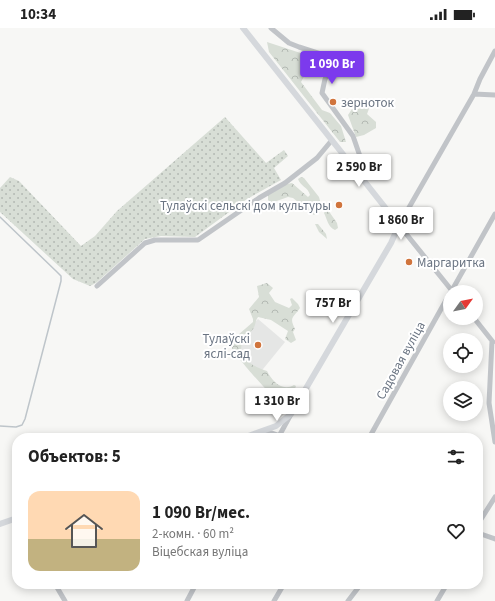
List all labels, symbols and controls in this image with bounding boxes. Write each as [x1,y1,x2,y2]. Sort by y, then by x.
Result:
text: 10:34 [20,4,56,25]
pin: 1 090 Br [291,51,373,85]
text: 1 090 Br [309,55,355,73]
place label: зерноток [341,94,395,112]
marker: зерноток [328,97,338,107]
pin: 2 590 Br [318,154,400,188]
text: 2 590 Br [336,158,382,176]
place label: Тулаўскі сельскі дом культуры [160,197,331,215]
marker: Тулаўскі сельскі дом культуры [334,200,344,210]
pin: 1 860 Br [360,207,442,241]
text: 1 860 Br [378,211,424,229]
place label: Маргаритка [417,254,485,272]
marker: Маргаритка [404,257,414,267]
north arrow [443,285,483,325]
map controls [443,285,483,421]
pin: 757 Br [300,290,366,324]
text: 757 Br [315,294,351,312]
street label: Садовая вуліца [372,318,430,403]
place label: Тулаўскі яслі-сад [202,330,250,363]
button: locate [443,333,483,373]
marker: Тулаўскі яслі-сад [253,340,263,350]
button: layers [443,381,483,421]
pin: 1 310 Br [236,388,318,422]
text: 1 310 Br [254,392,300,410]
text: Объектов: 5 [28,445,121,469]
icon: filters [445,446,467,468]
text: 1 090 Br/мес. [152,501,250,525]
icon: home [60,507,108,555]
icon: heart [445,520,467,542]
text: 2-комн. · 60 m² [152,525,234,543]
text: Віцебская вуліца [152,543,248,561]

